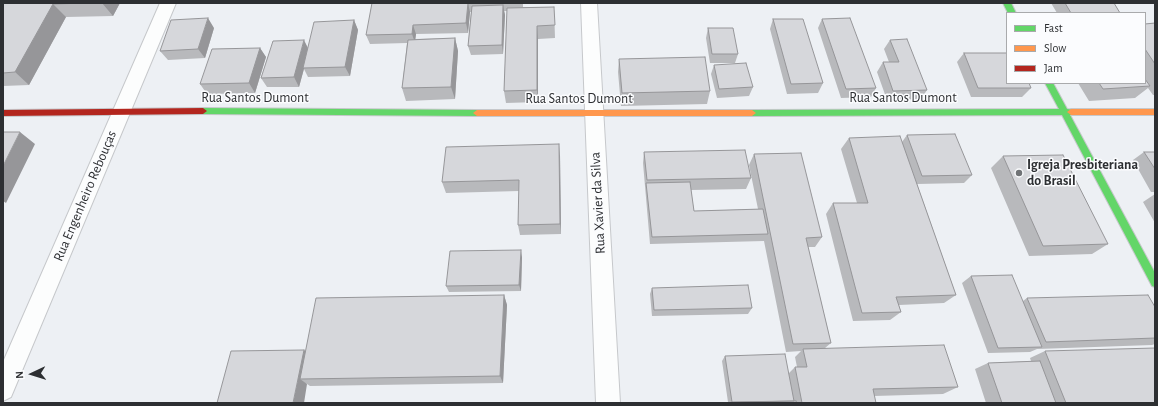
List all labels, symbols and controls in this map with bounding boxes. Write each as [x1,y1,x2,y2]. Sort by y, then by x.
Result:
legend [1006,12,1146,84]
text: Fast [1044,22,1063,34]
text: Slow [1044,42,1066,54]
text: Jam [1044,62,1063,74]
street label: Rua Santos Dumont [201,90,309,106]
street label: Rua Santos Dumont [849,90,957,106]
street label: Rua Santos Dumont [525,91,633,107]
street label: Rua Engenheiro Rebouças [50,128,120,264]
street label: Rua Xavier da Silva [587,152,609,254]
place label: Igreja Presbiteriana do Brasil [1027,157,1138,190]
marker: Igreja Presbiteriana do Brasil [1014,168,1024,178]
north arrow [12,354,52,394]
text: N [14,371,25,379]

